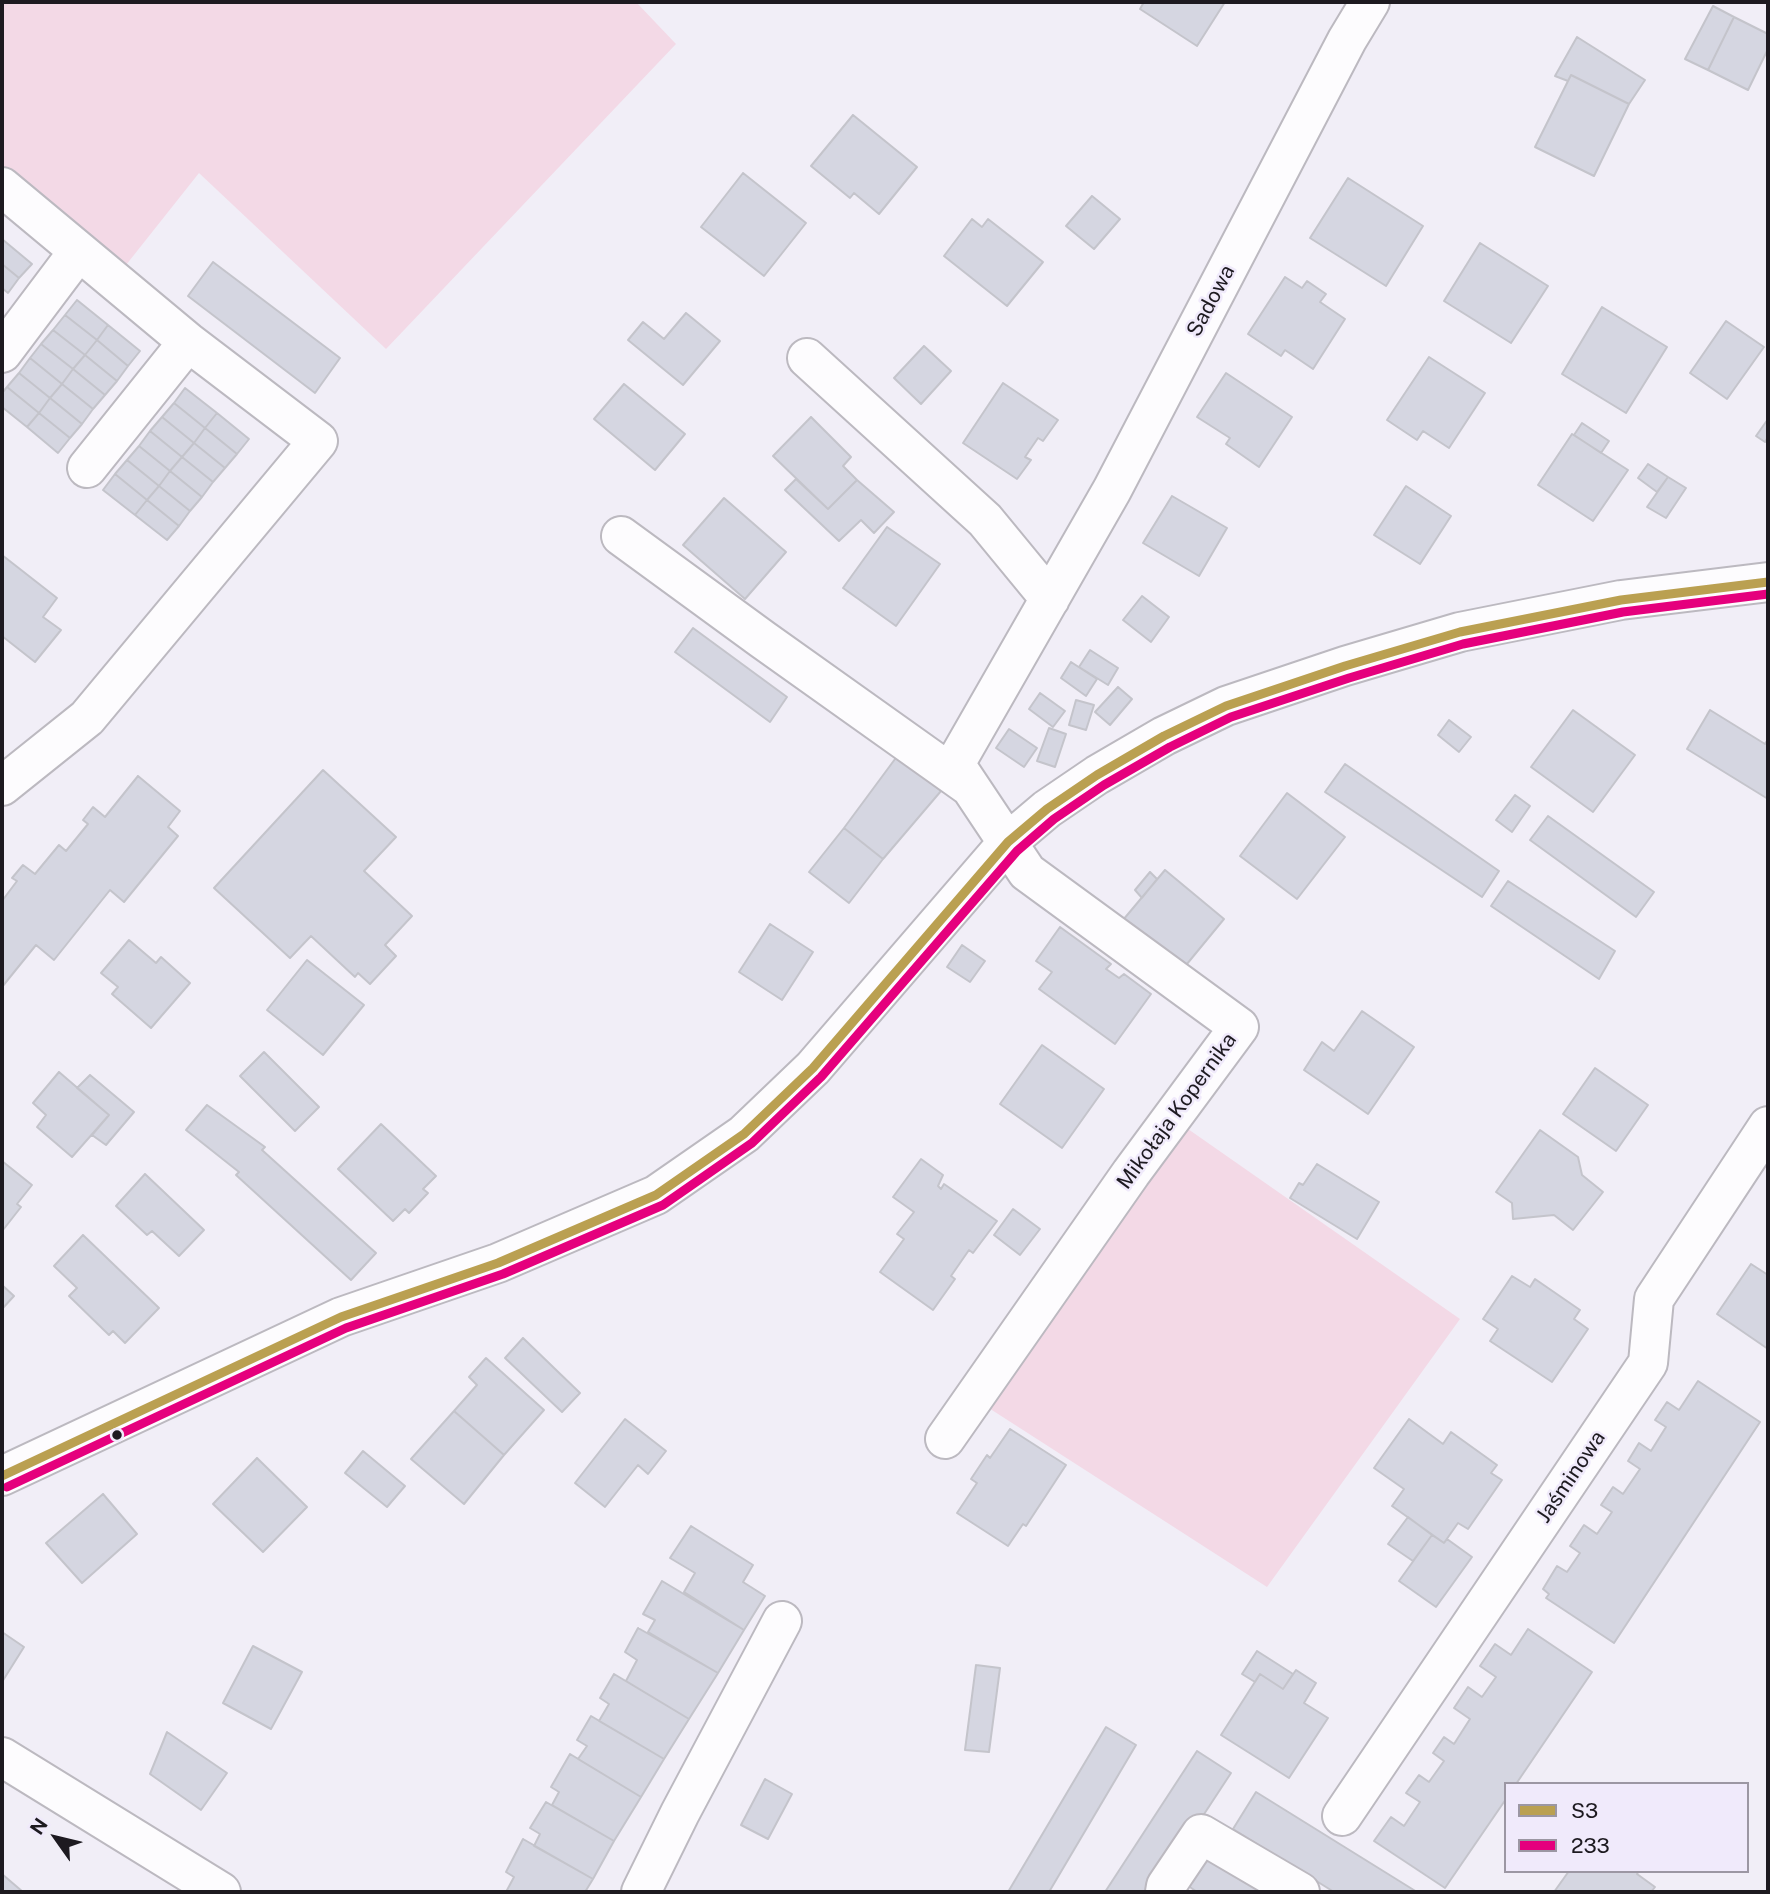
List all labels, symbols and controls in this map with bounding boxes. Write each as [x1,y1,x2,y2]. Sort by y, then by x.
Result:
street label: Sadowa [1182,261,1240,341]
street label: Mikołaja Kopernika [1112,1028,1242,1194]
street label: Jaśminowa [1531,1426,1611,1528]
unlabelled marker [110,1428,124,1442]
legend [1504,1782,1749,1873]
text: S3 [1571,1798,1598,1823]
north arrow [21,1803,91,1873]
text: N [25,1814,52,1839]
text: 233 [1571,1833,1610,1858]

